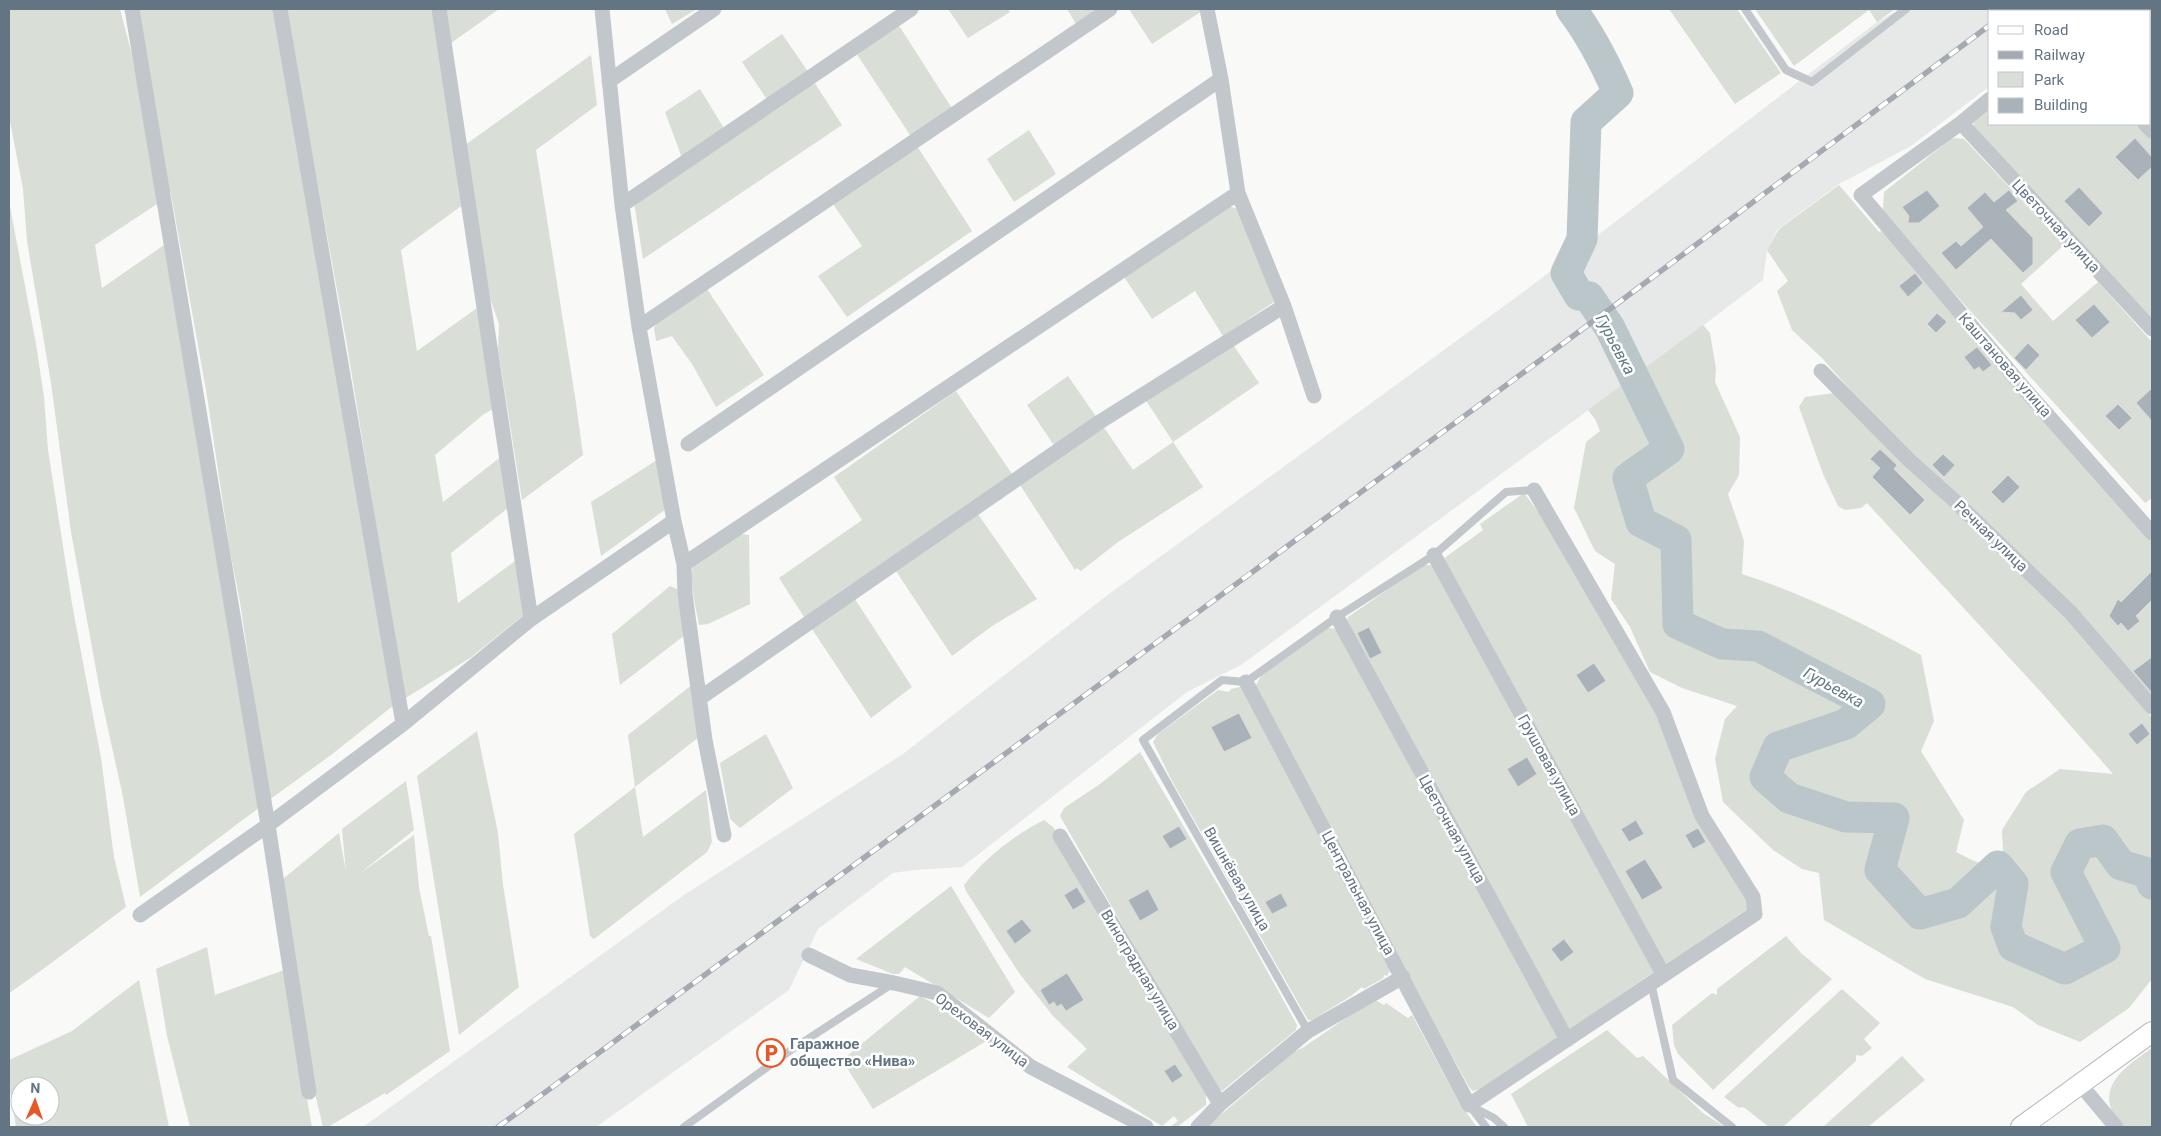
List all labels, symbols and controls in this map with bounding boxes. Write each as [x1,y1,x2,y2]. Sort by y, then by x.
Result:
legend [1988,10,2151,125]
text: Road [2034,21,2068,39]
text: Railway [2034,46,2085,64]
text: Park [2034,71,2065,89]
text: Building [2034,96,2088,114]
street label: Цветочная улица [2008,176,2104,276]
street label: Каштановая улица [1955,309,2055,421]
water label: Гурьевка [1592,311,1639,378]
street label: Речная улица [1950,496,2032,576]
water label: Гурьевка [1800,663,1867,712]
street label: Грушовая улица [1514,711,1584,819]
street label: Цветочная улица [1415,772,1489,886]
street label: Вишнёвая улица [1200,824,1274,934]
street label: Центральная улица [1318,828,1398,958]
street label: Виноградная улица [1097,907,1183,1033]
street label: Ореховая улица [932,989,1032,1071]
place label: Гаражное общество «Нива» [790,1035,915,1070]
parking icon: Гаражное общество «Нива» [756,1038,786,1068]
north arrow [10,1076,60,1126]
text: N [30,1080,41,1096]

